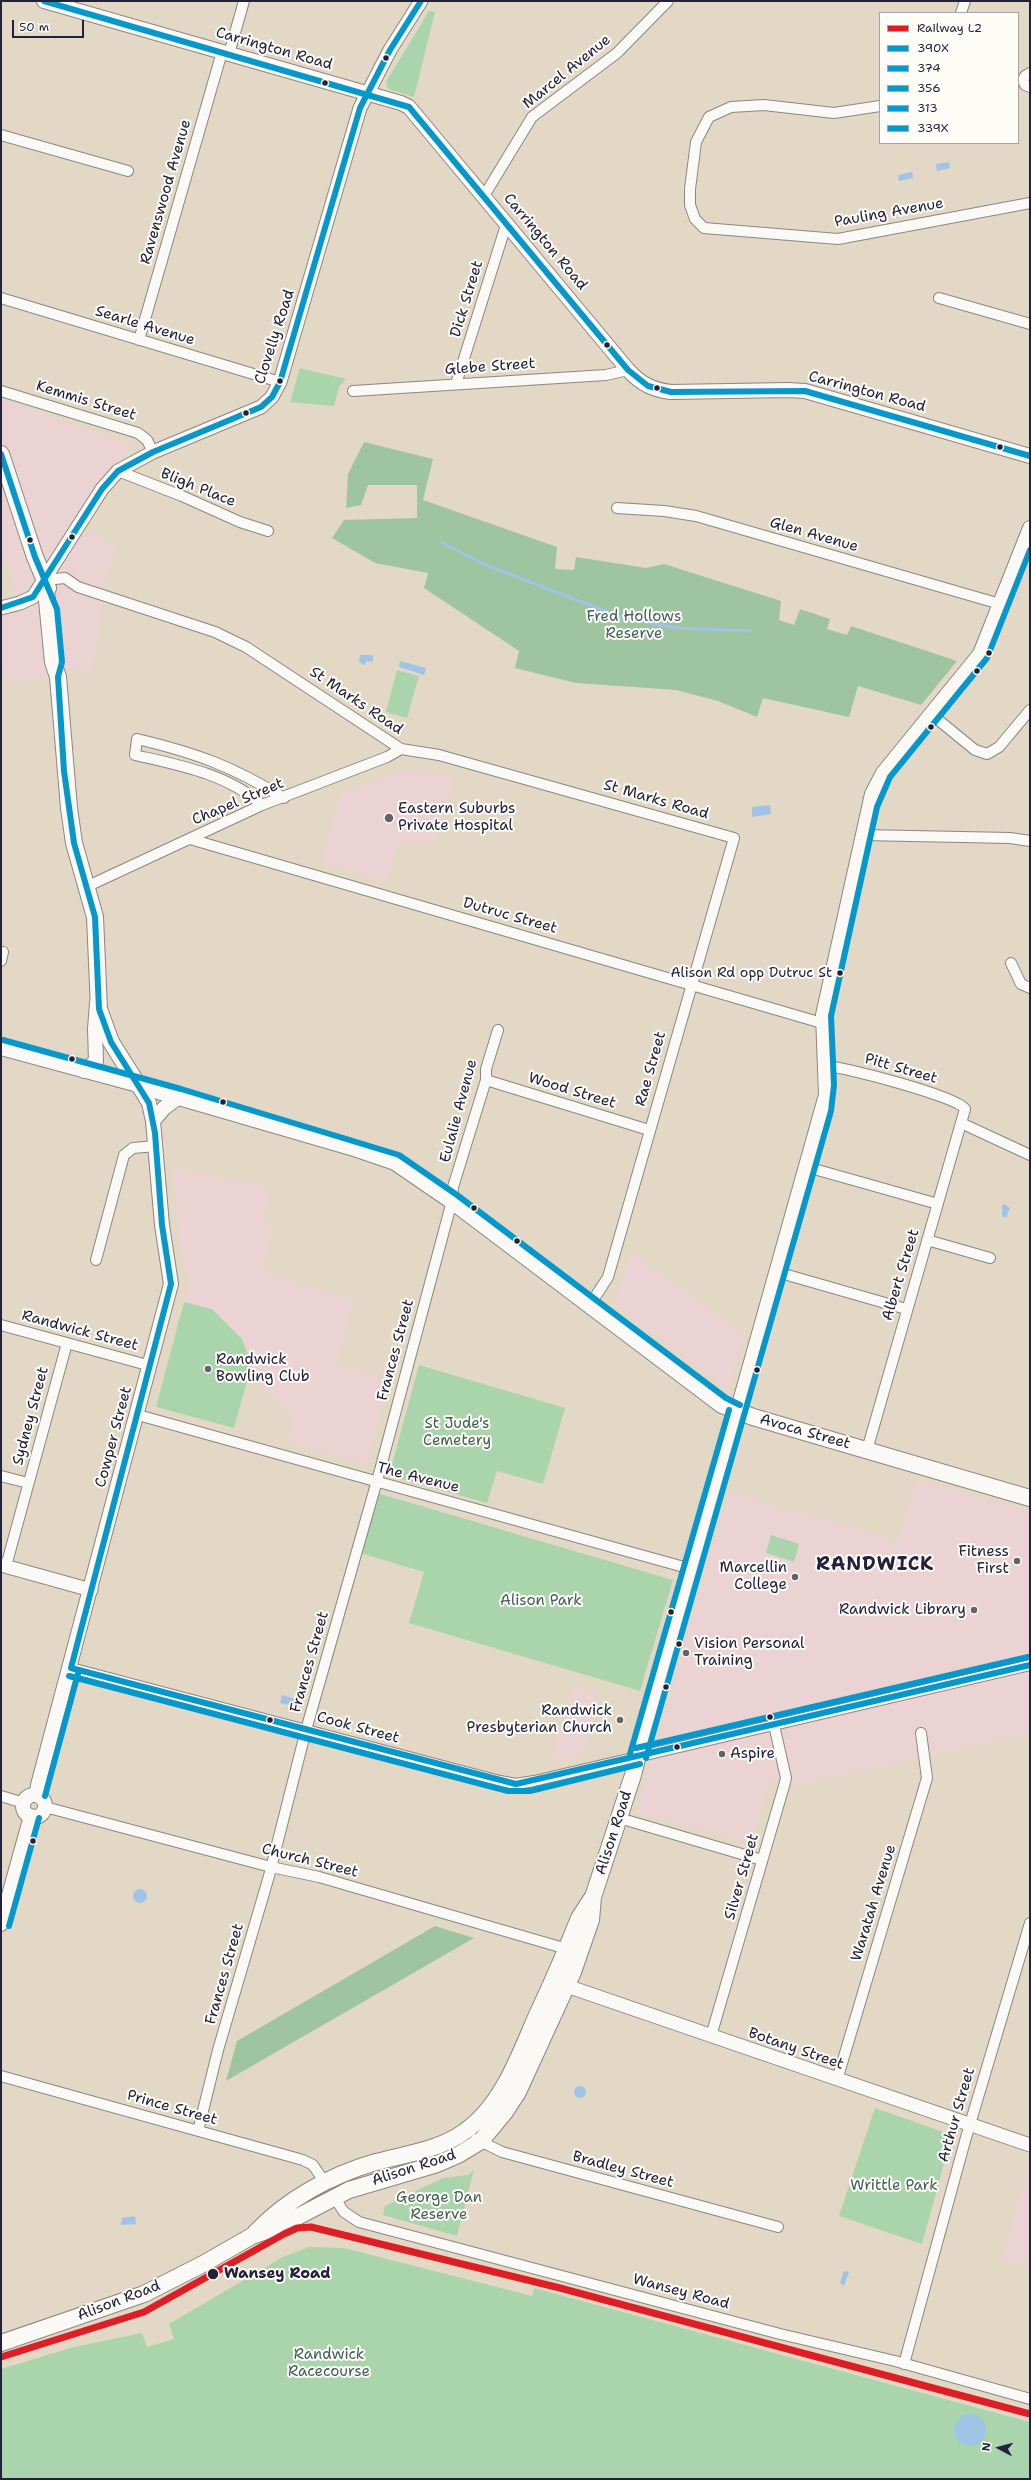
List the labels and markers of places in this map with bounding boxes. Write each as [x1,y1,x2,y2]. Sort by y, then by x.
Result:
unlabelled marker [381,53,391,63]
unlabelled marker [320,78,330,88]
unlabelled marker [602,340,612,350]
unlabelled marker [275,376,285,386]
unlabelled marker [652,383,662,393]
unlabelled marker [241,408,251,418]
unlabelled marker [995,442,1005,452]
unlabelled marker [67,532,77,542]
unlabelled marker [25,535,35,545]
unlabelled marker [984,648,994,658]
unlabelled marker [972,666,982,676]
unlabelled marker [926,722,936,732]
place label: Eastern Suburbs Private Hospital [398,800,515,835]
marker: Eastern Suburbs Private Hospital [383,812,395,824]
place label: Alison Rd opp Dutruc St [670,965,832,981]
marker: Alison Rd opp Dutruc St [835,968,845,978]
unlabelled marker [67,1054,77,1064]
unlabelled marker [218,1097,228,1107]
unlabelled marker [469,1203,479,1213]
unlabelled marker [512,1236,522,1246]
place label: Randwick Bowling Club [216,1351,309,1386]
marker: Randwick Bowling Club [203,1364,213,1374]
unlabelled marker [752,1365,762,1375]
place label: Fitness First [958,1543,1009,1578]
marker: Fitness First [1012,1556,1022,1566]
place label: Marcellin College [720,1559,787,1594]
marker: Marcellin College [790,1572,800,1582]
place label: Randwick Library [839,1601,966,1619]
marker: Randwick Library [969,1605,979,1615]
unlabelled marker [666,1607,676,1617]
place label: Vision Personal Training [694,1635,805,1670]
unlabelled marker [674,1639,684,1649]
marker: Vision Personal Training [681,1648,691,1658]
unlabelled marker [661,1682,671,1692]
place label: Randwick Presbyterian Church [466,1702,612,1737]
unlabelled marker [765,1712,775,1722]
unlabelled marker [265,1715,275,1725]
marker: Randwick Presbyterian Church [615,1715,625,1725]
unlabelled marker [672,1742,682,1752]
place label: Aspire [730,1745,775,1763]
marker: Aspire [717,1749,727,1759]
unlabelled marker [28,1836,38,1846]
place label: Wansey Road [224,2265,331,2283]
marker: Wansey Road [206,2267,220,2281]

